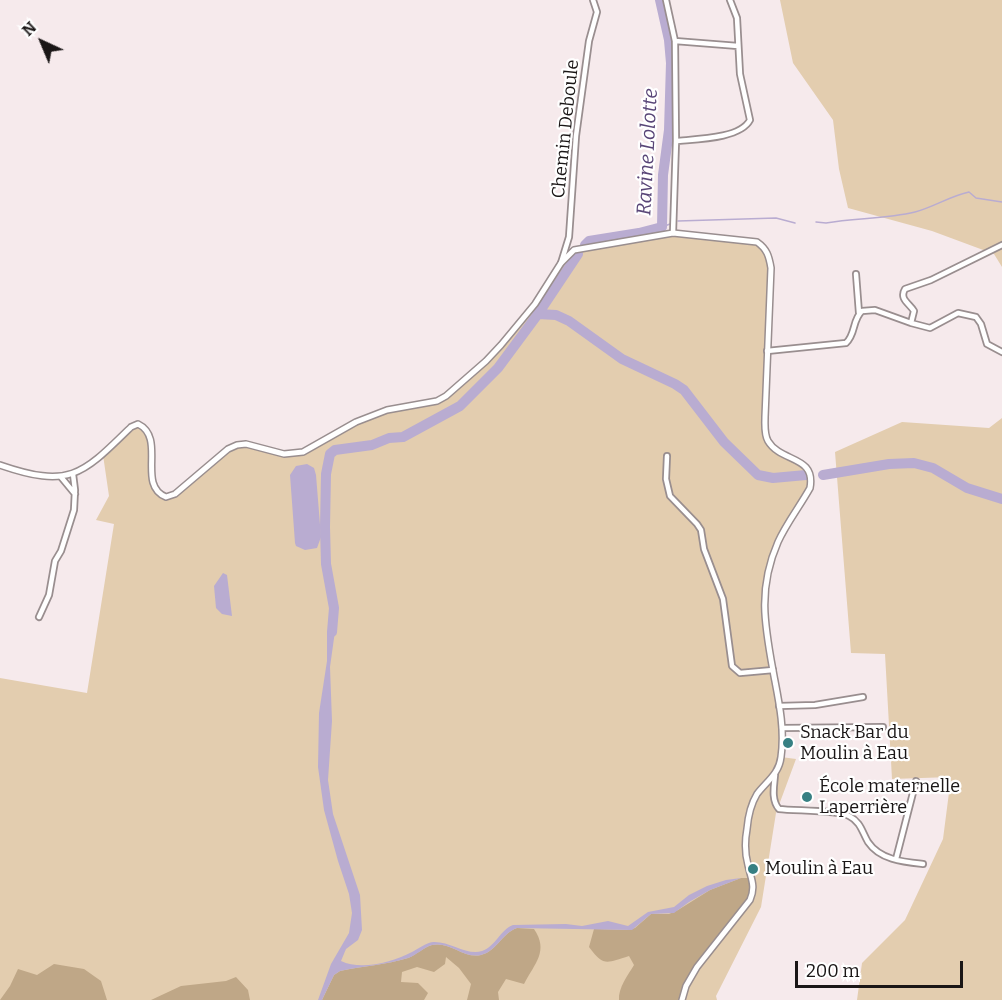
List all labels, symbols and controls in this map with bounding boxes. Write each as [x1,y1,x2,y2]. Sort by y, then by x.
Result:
north arrow [12,12,72,72]
text: N [18,18,40,40]
street label: Chemin Deboule [548,59,584,199]
water label: Ravine Lolotte [633,88,663,216]
place label: Snack Bar du Moulin à Eau [800,722,909,764]
marker: Snack Bar du Moulin à Eau [781,736,795,750]
place label: École maternelle Laperrière [819,776,960,818]
marker: École maternelle Laperrière [800,790,814,804]
place label: Moulin à Eau [765,858,873,880]
marker: Moulin à Eau [746,862,760,876]
scale bar [798,949,966,987]
text: 200 m [806,960,860,982]

